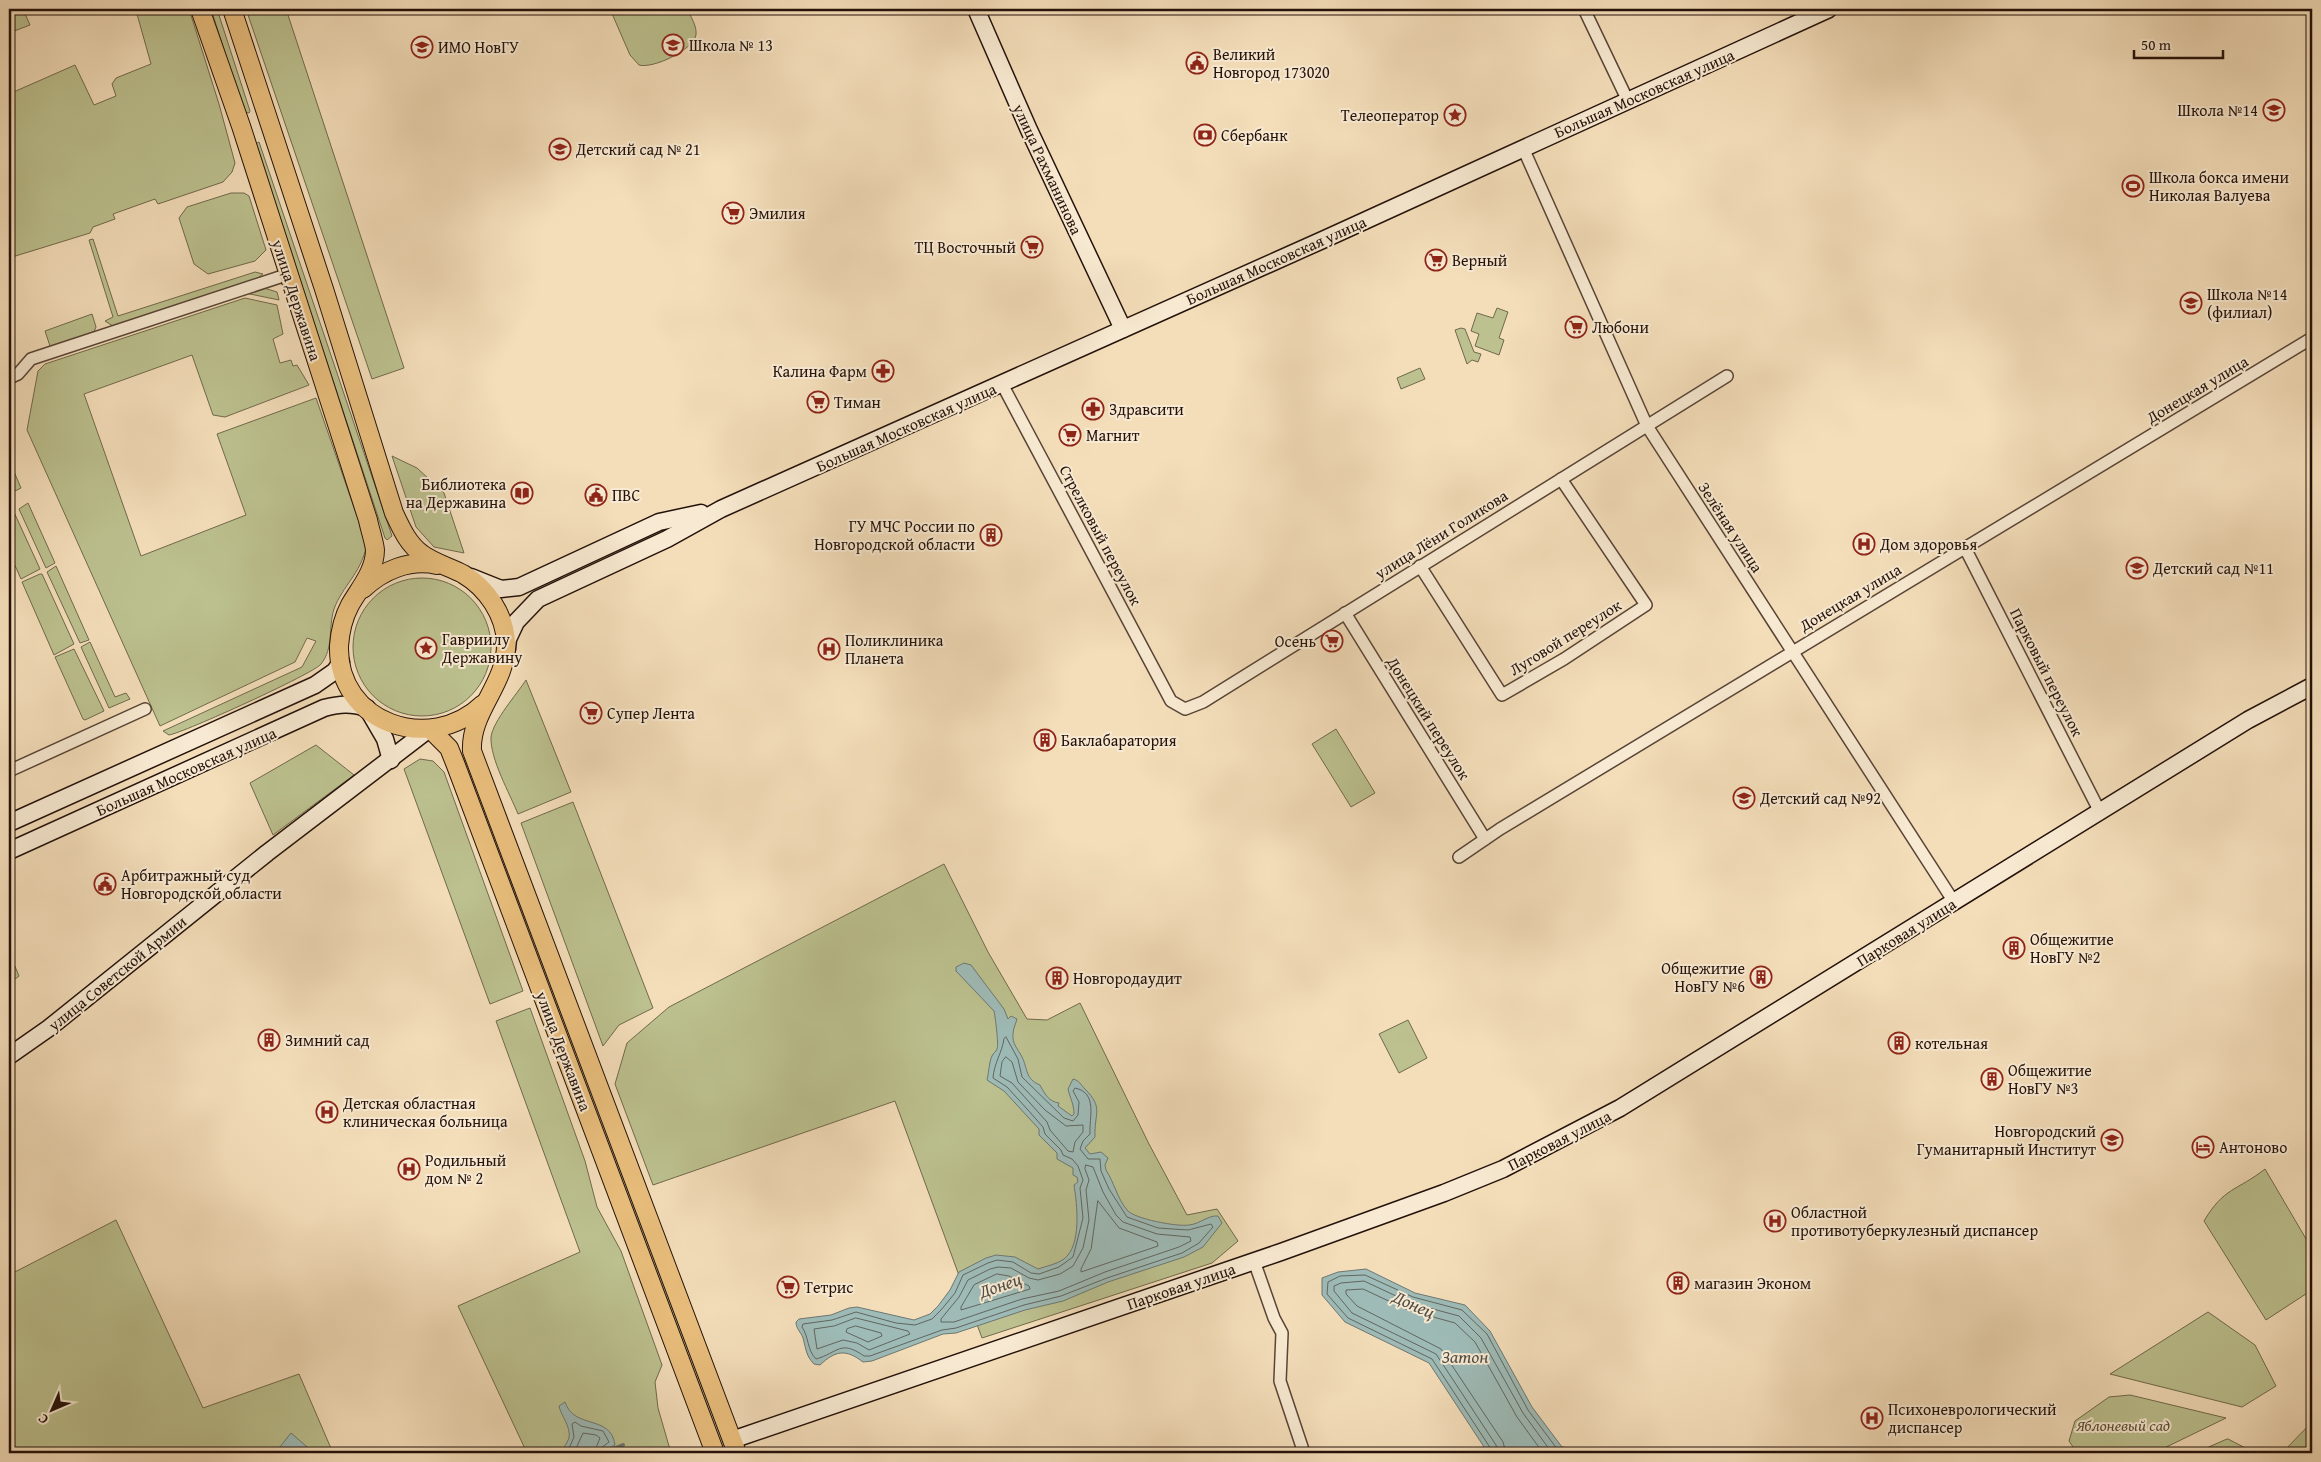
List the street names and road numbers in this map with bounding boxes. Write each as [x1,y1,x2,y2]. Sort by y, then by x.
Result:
street label: Большая Московская улица [1550,42,1738,144]
street label: улица Рахманинова [1007,99,1089,239]
street label: Большая Московская улица [1182,209,1370,311]
street label: улица Державина [266,235,328,364]
street label: Донецкая улица [2141,349,2253,429]
street label: Большая Московская улица [812,376,1000,478]
street label: Стрелковый переулок [1054,460,1149,610]
street label: Зелёная улица [1693,477,1770,577]
street label: улица Лёни Голикова [1369,483,1513,585]
street label: Донецкая улица [1794,557,1906,637]
street label: Луговой переулок [1504,592,1626,681]
street label: Парковый переулок [2004,604,2090,741]
street label: Донецкий переулок [1381,651,1477,785]
street label: Большая Московская улица [92,720,280,822]
street label: Парковая улица [1852,892,1961,972]
street label: улица Советской Армии [42,909,192,1037]
street label: улица Державина [530,987,598,1115]
street label: Парковая улица [1503,1103,1615,1176]
street label: Парковая улица [1124,1256,1239,1316]

